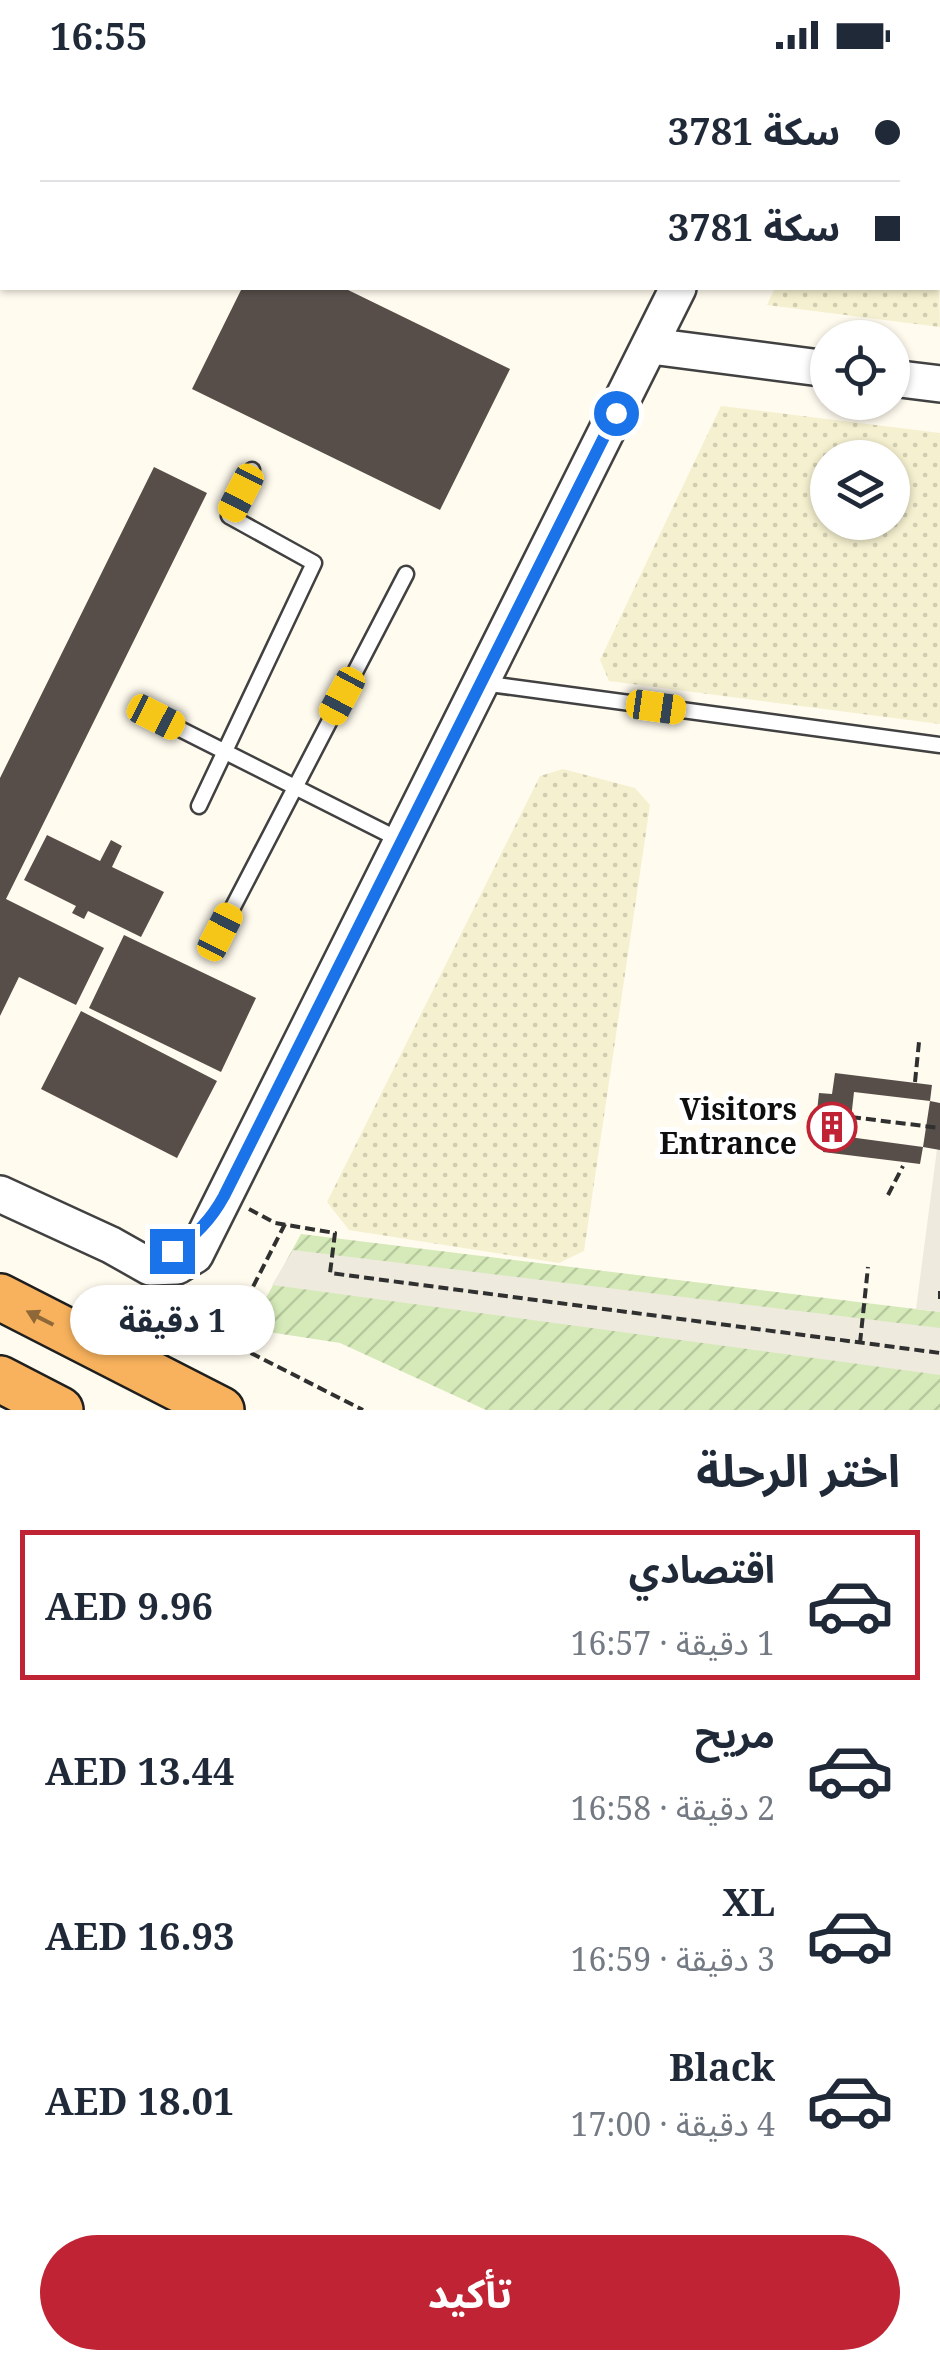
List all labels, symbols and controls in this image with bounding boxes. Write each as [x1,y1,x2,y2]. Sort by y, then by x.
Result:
text: 16:55 [50,9,147,61]
text: سكة 3781 [668,104,840,156]
text: سكة 3781 [668,200,840,252]
map controls [810,320,910,540]
button: locate [810,320,910,420]
route start [594,391,639,436]
button: layers [810,440,910,540]
car [214,459,268,527]
car [315,662,369,730]
car [624,688,688,726]
car [122,690,190,744]
car [193,898,247,966]
place label: Visitors Entrance [659,1088,797,1163]
building icon: Visitors Entrance [806,1101,858,1153]
route end [150,1229,195,1274]
callout: 1 دقيقة [70,1286,274,1356]
text: 1 دقيقة [119,1298,226,1341]
one-way arrow [26,1310,55,1327]
text: اختر الرحلة [696,1439,900,1500]
text: اقتصادي [629,1542,775,1594]
icon: car [805,1560,895,1650]
text: AED 9.96 [45,1579,213,1631]
text: 1 دقيقة · 16:57 [571,1621,775,1664]
text: مريح [695,1707,775,1759]
icon: car [805,1725,895,1815]
text: AED 13.44 [45,1744,235,1796]
text: 2 دقيقة · 16:58 [571,1786,775,1829]
text: XL [722,1875,775,1927]
icon: car [805,1890,895,1980]
text: AED 16.93 [45,1909,235,1961]
text: 3 دقيقة · 16:59 [571,1937,775,1980]
text: Black [669,2040,775,2092]
icon: car [805,2055,895,2145]
text: AED 18.01 [45,2074,235,2126]
text: 4 دقيقة · 17:00 [571,2102,775,2145]
button: تأكيد [40,2235,900,2350]

